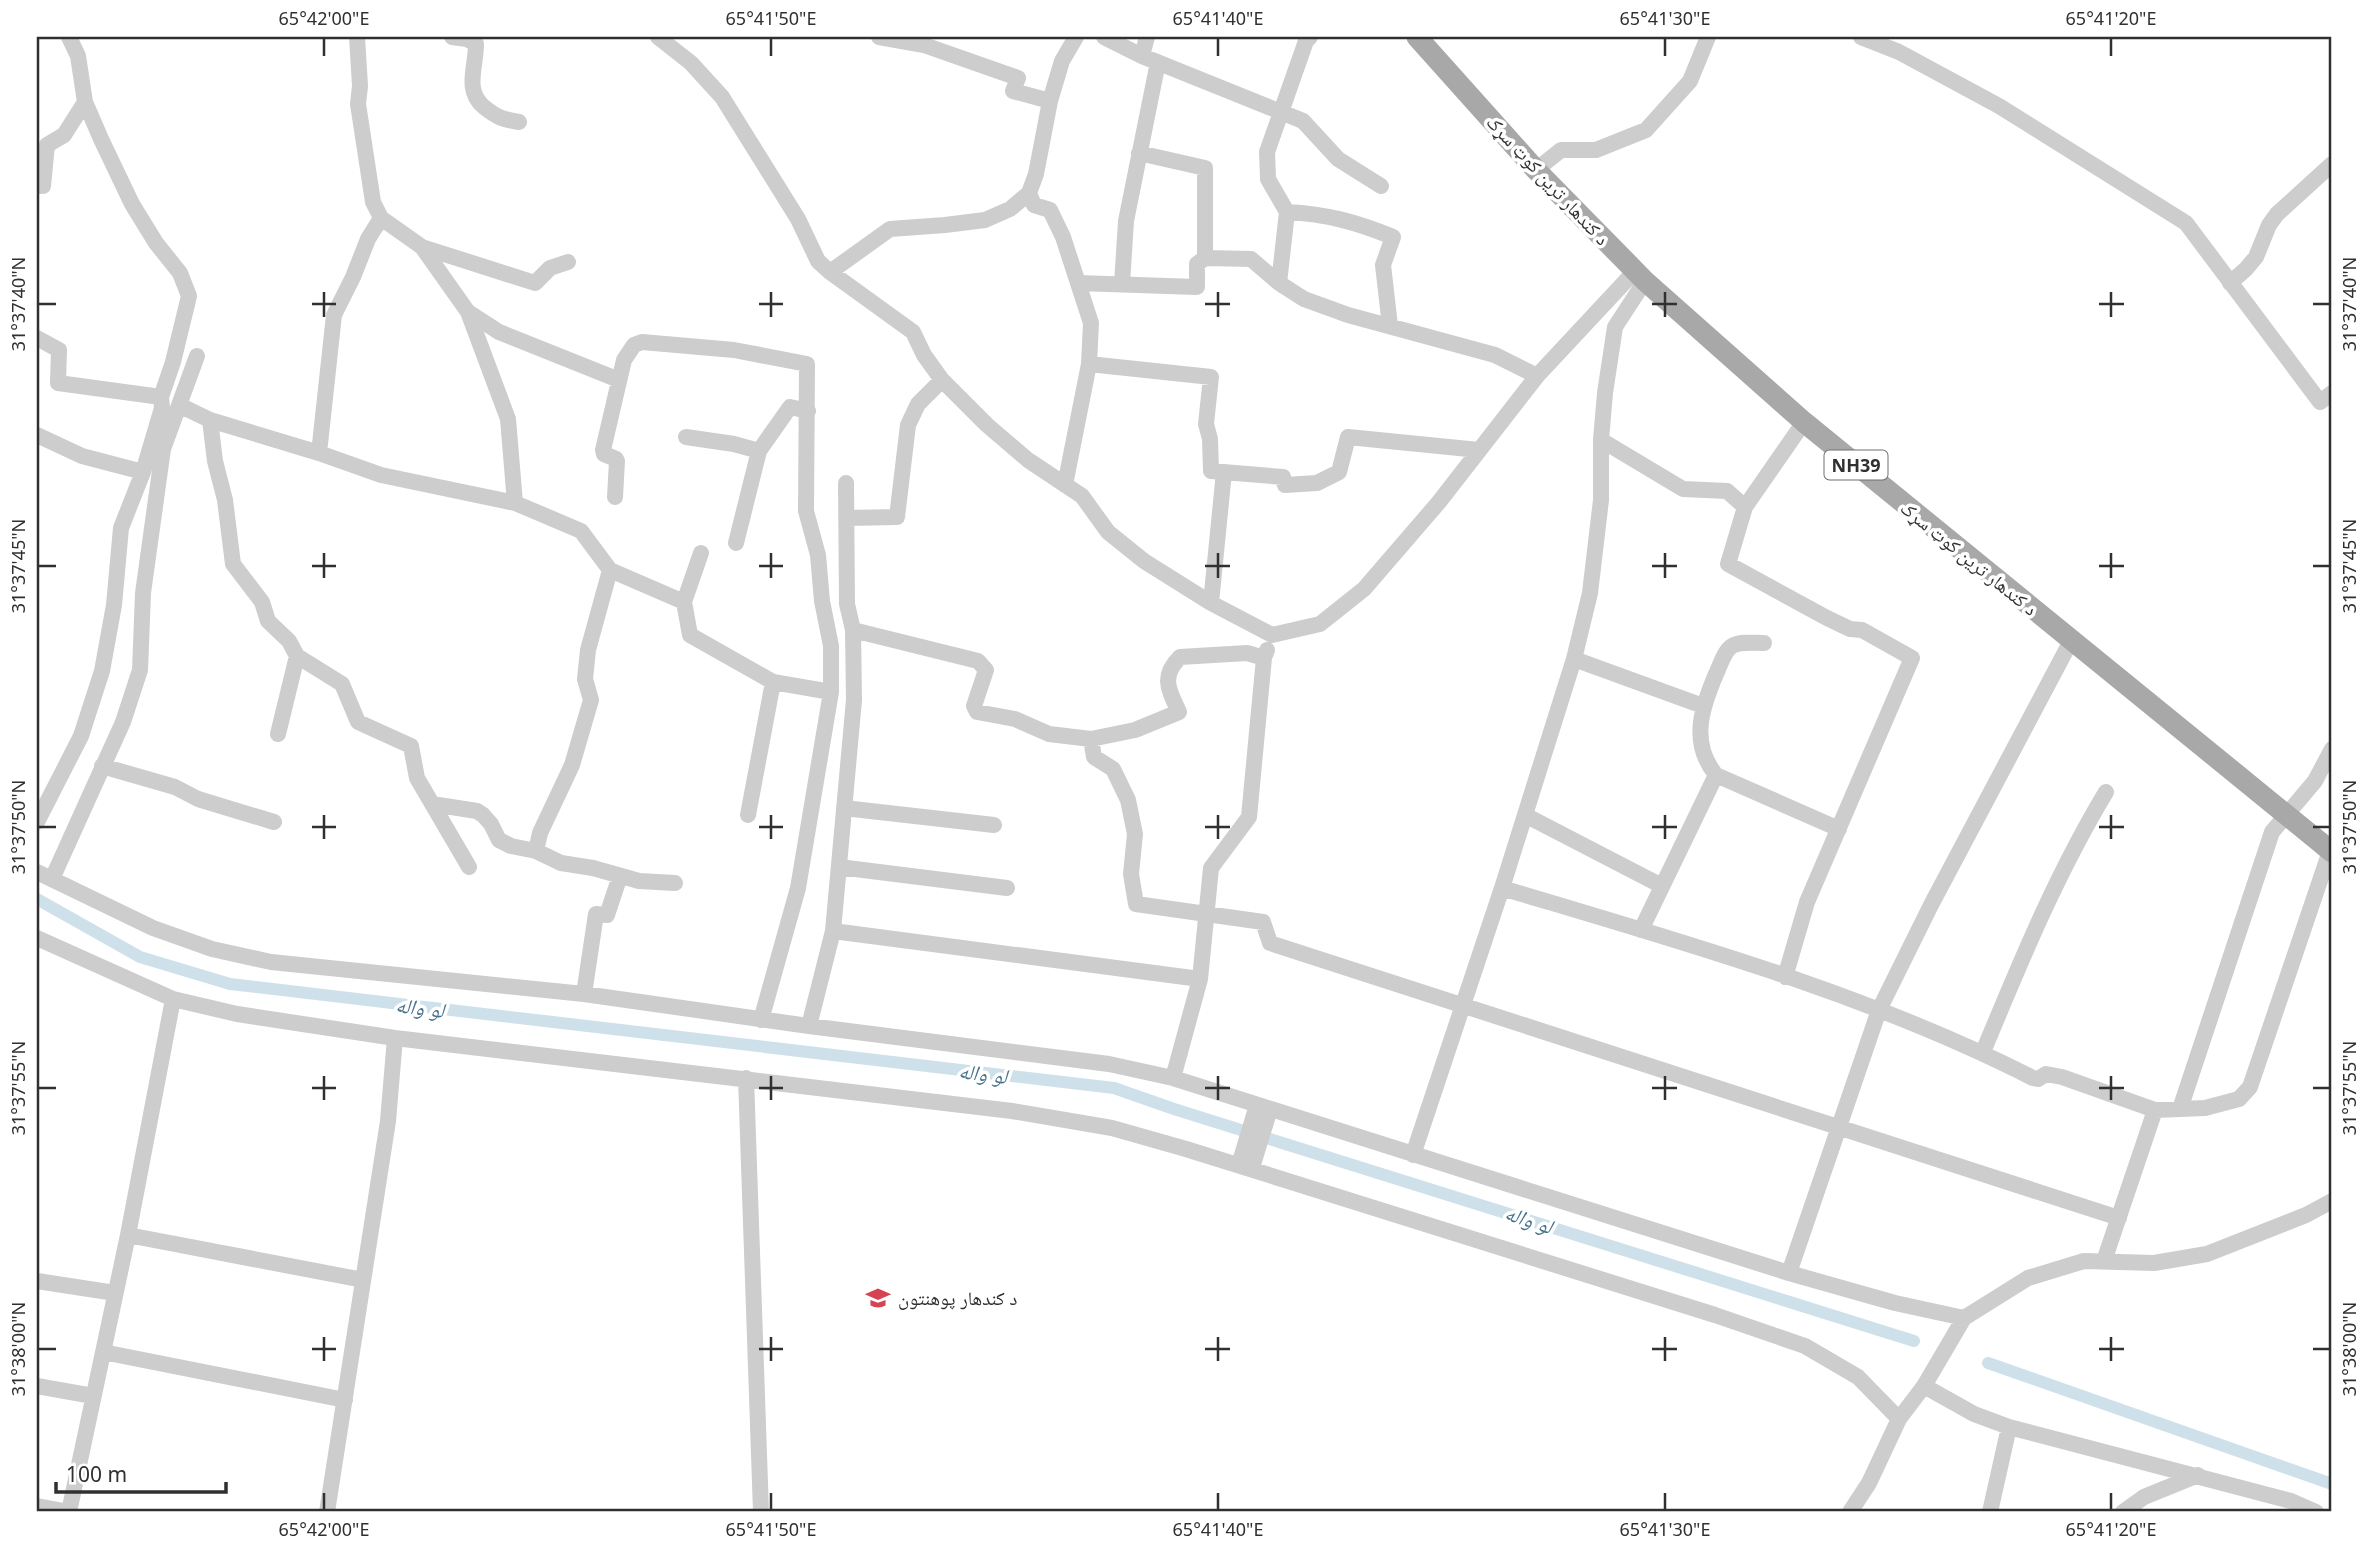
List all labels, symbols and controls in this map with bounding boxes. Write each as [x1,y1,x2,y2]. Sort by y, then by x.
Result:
text: 65°42'00"E [279,6,369,30]
text: 65°41'50"E [726,6,816,30]
text: 65°41'40"E [1173,6,1263,30]
text: 65°41'30"E [1620,6,1710,30]
text: 65°41'20"E [2066,6,2156,30]
street label: د کندهار ترين کوټ سړک [1481,109,1615,251]
text: 31°37'40"N [6,257,30,351]
text: 31°37'40"N [2337,257,2361,351]
road number: NH39 [1825,450,1888,480]
street label: د کندهار ترين کوټ سړک [1895,495,2043,621]
text: 31°37'45"N [6,519,30,613]
text: 31°37'45"N [2337,519,2361,613]
text: 31°37'50"N [6,780,30,874]
text: 31°37'50"N [2337,780,2361,874]
water label: لو واله [394,990,448,1024]
text: 31°37'55"N [6,1041,30,1135]
text: 31°37'55"N [2337,1041,2361,1135]
water label: لو واله [957,1056,1011,1090]
water label: لو واله [1502,1198,1559,1241]
school or university icon: د کندهار پوهنتون [864,1284,892,1312]
place label: د کندهار پوهنتون [898,1285,1018,1311]
text: 31°38'00"N [6,1302,30,1396]
text: 31°38'00"N [2337,1302,2361,1396]
scale bar [56,1451,226,1495]
text: 100 m [66,1460,127,1488]
text: 65°42'00"E [279,1517,369,1541]
text: 65°41'50"E [726,1517,816,1541]
text: 65°41'40"E [1173,1517,1263,1541]
text: 65°41'30"E [1620,1517,1710,1541]
text: 65°41'20"E [2066,1517,2156,1541]

